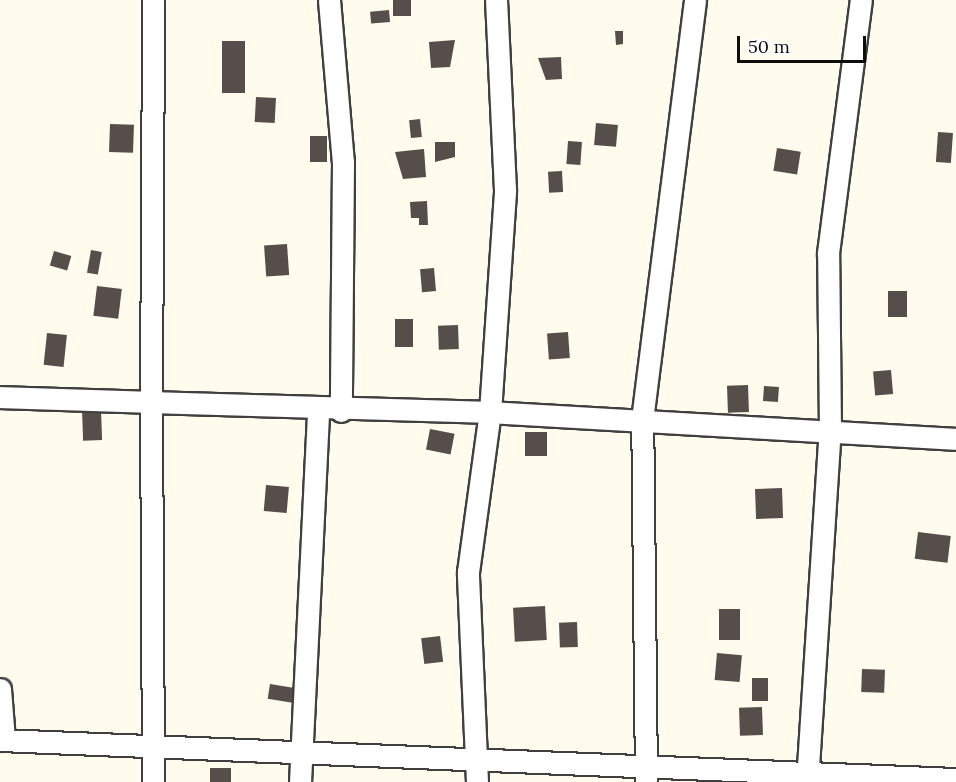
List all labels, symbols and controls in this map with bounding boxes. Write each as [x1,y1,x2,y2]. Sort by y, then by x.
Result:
scale bar [740,24,869,62]
text: 50 m [748,35,790,58]

